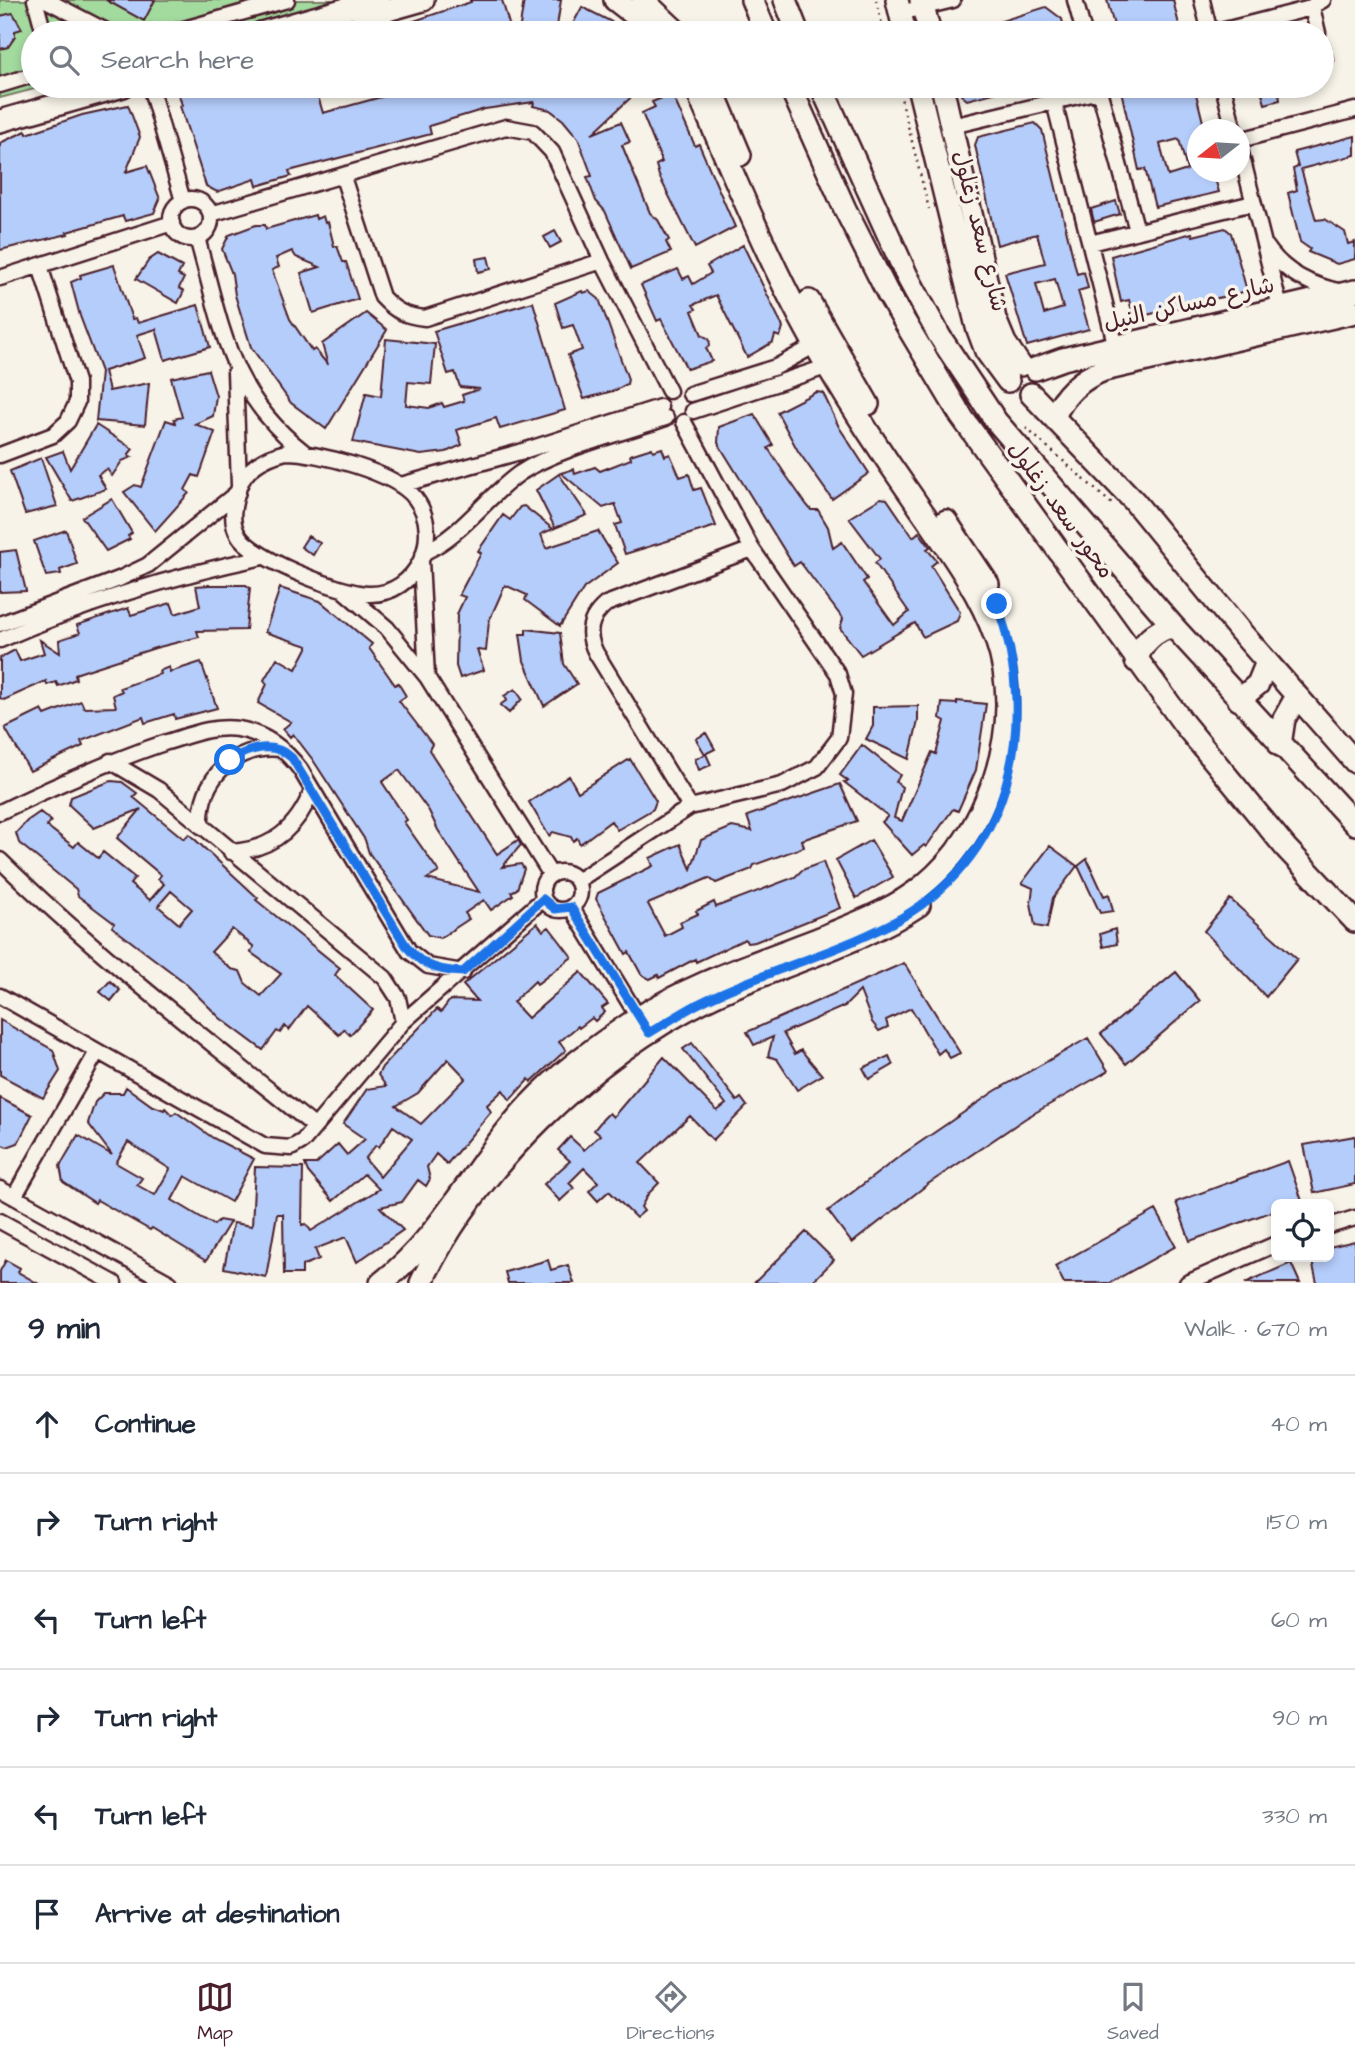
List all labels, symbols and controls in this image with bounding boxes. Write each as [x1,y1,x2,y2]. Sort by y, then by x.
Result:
search box [21,21,1334,98]
icon: search [45,41,83,79]
text: Search here [101,42,254,78]
north arrow [1187,119,1250,182]
street label: شارع سعد زغلول [945,147,1015,315]
street label: شارع مساكن النيل [1100,269,1278,339]
street label: محور سعد زغلول [1000,435,1122,585]
route end [981,588,1012,619]
route start [214,744,245,775]
map controls [1271,1199,1334,1262]
button: locate [1271,1199,1334,1262]
text: 9 min [28,1308,100,1350]
text: Walk · 670 m [1184,1313,1327,1345]
icon: ahead [28,1405,66,1443]
text: Continue [95,1406,196,1442]
text: 40 m [1270,1408,1327,1440]
icon: right [28,1503,66,1541]
text: Turn right [95,1504,217,1540]
text: 150 m [1266,1506,1327,1538]
icon: left [28,1601,66,1639]
text: Turn left [95,1602,206,1638]
text: 60 m [1271,1604,1327,1636]
icon: right [28,1699,66,1737]
text: Turn right [95,1700,217,1736]
text: 90 m [1272,1702,1327,1734]
icon: left [28,1797,66,1835]
text: Turn left [95,1798,206,1834]
text: 330 m [1262,1800,1327,1832]
icon: arrive [28,1895,66,1933]
text: Arrive at destination [95,1896,340,1932]
tab: Map [196,1978,234,2047]
tab: Directions [626,1978,715,2047]
tab: Saved [1107,1978,1159,2047]

